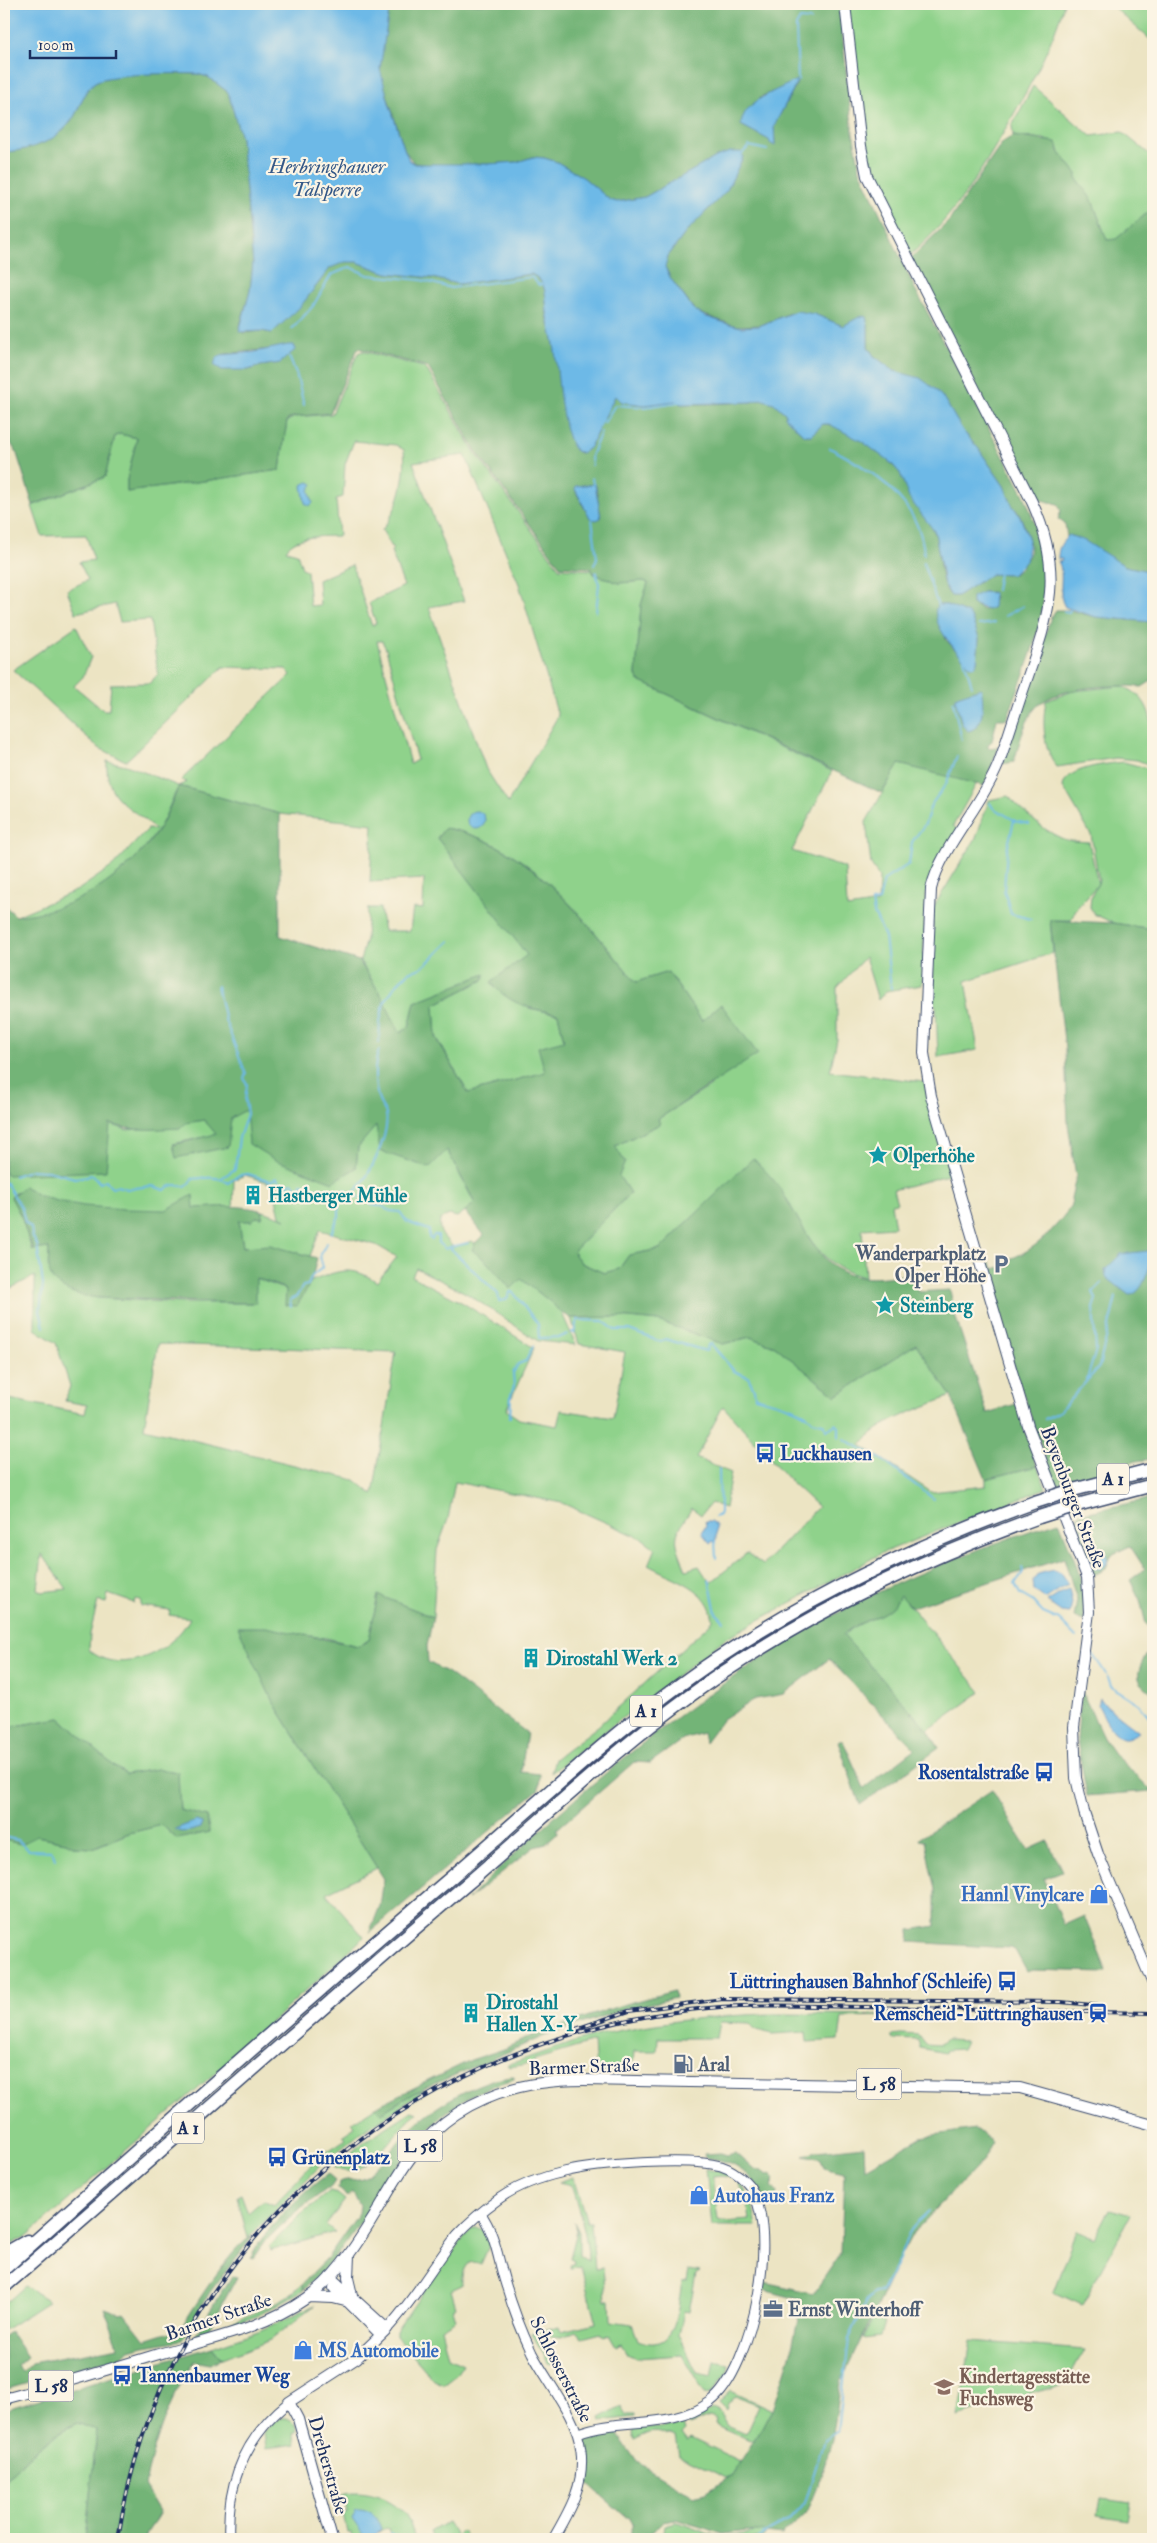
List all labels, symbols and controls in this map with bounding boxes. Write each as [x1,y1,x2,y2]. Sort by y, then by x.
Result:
scale bar [30,28,116,60]
text: 100 m [38,36,74,55]
water label: Herbringhauser Talsperre [268,154,387,202]
place icon: Olperhöhe [867,1144,889,1166]
place label: Olperhöhe [893,1144,975,1169]
building icon: Hastberger Mühle [242,1184,264,1206]
place label: Hastberger Mühle [268,1184,407,1209]
place label: Wanderparkplatz Olper Höhe [855,1242,987,1289]
parking icon: Wanderparkplatz Olper Höhe [990,1253,1012,1275]
place icon: Steinberg [874,1294,896,1316]
place label: Steinberg [900,1294,974,1319]
street label: Beyenburger Straße [1035,1423,1111,1572]
bus stop icon: Luckhausen [754,1442,776,1464]
place label: Luckhausen [780,1442,872,1466]
road number: A 1 [1097,1464,1129,1495]
building icon: Dirostahl Werk 2 [520,1647,542,1669]
place label: Dirostahl Werk 2 [546,1647,678,1671]
road number: A 1 [630,1695,662,1726]
place label: Rosentalstraße [918,1761,1029,1785]
bus stop icon: Rosentalstraße [1033,1761,1055,1783]
place label: Hannl Vinylcare [961,1883,1084,1908]
shop icon: Hannl Vinylcare [1088,1883,1110,1905]
place label: Lüttringhausen Bahnhof (Schleife) [729,1970,992,1995]
bus stop icon: Lüttringhausen Bahnhof (Schleife) [996,1970,1018,1992]
place label: Dirostahl Hallen X-Y [486,1991,578,2037]
building icon: Dirostahl Hallen X-Y [460,2002,482,2024]
place label: Remscheid-Lüttringhausen [873,2002,1083,2027]
station icon: Remscheid-Lüttringhausen [1087,2002,1109,2024]
street label: Barmer Straße [528,2053,640,2081]
fuel station icon: Aral [672,2053,694,2075]
place label: Aral [697,2053,730,2077]
road number: L 58 [856,2068,902,2100]
road number: A 1 [172,2112,204,2144]
road number: L 58 [398,2130,442,2162]
bus stop icon: Grünenplatz [266,2146,288,2168]
place label: Grünenplatz [292,2146,391,2171]
shop icon: Autohaus Franz [688,2184,710,2206]
place label: Autohaus Franz [713,2184,835,2208]
street label: Barmer Straße [162,2288,275,2346]
office icon: Ernst Winterhoff [762,2298,784,2320]
place label: Ernst Winterhoff [788,2298,924,2322]
street label: Schlosserstraße [524,2312,598,2427]
shop icon: MS Automobile [292,2339,314,2361]
place label: MS Automobile [317,2339,439,2363]
bus stop icon: Tannenbaumer Weg [111,2364,133,2386]
place label: Tannenbaumer Weg [136,2364,290,2389]
place label: Kindertagesstätte Fuchsweg [959,2365,1090,2412]
road number: L 58 [28,2370,74,2402]
school or university icon: Kindertagesstätte Fuchsweg [933,2376,955,2398]
street label: Dreherstraße [303,2413,354,2517]

